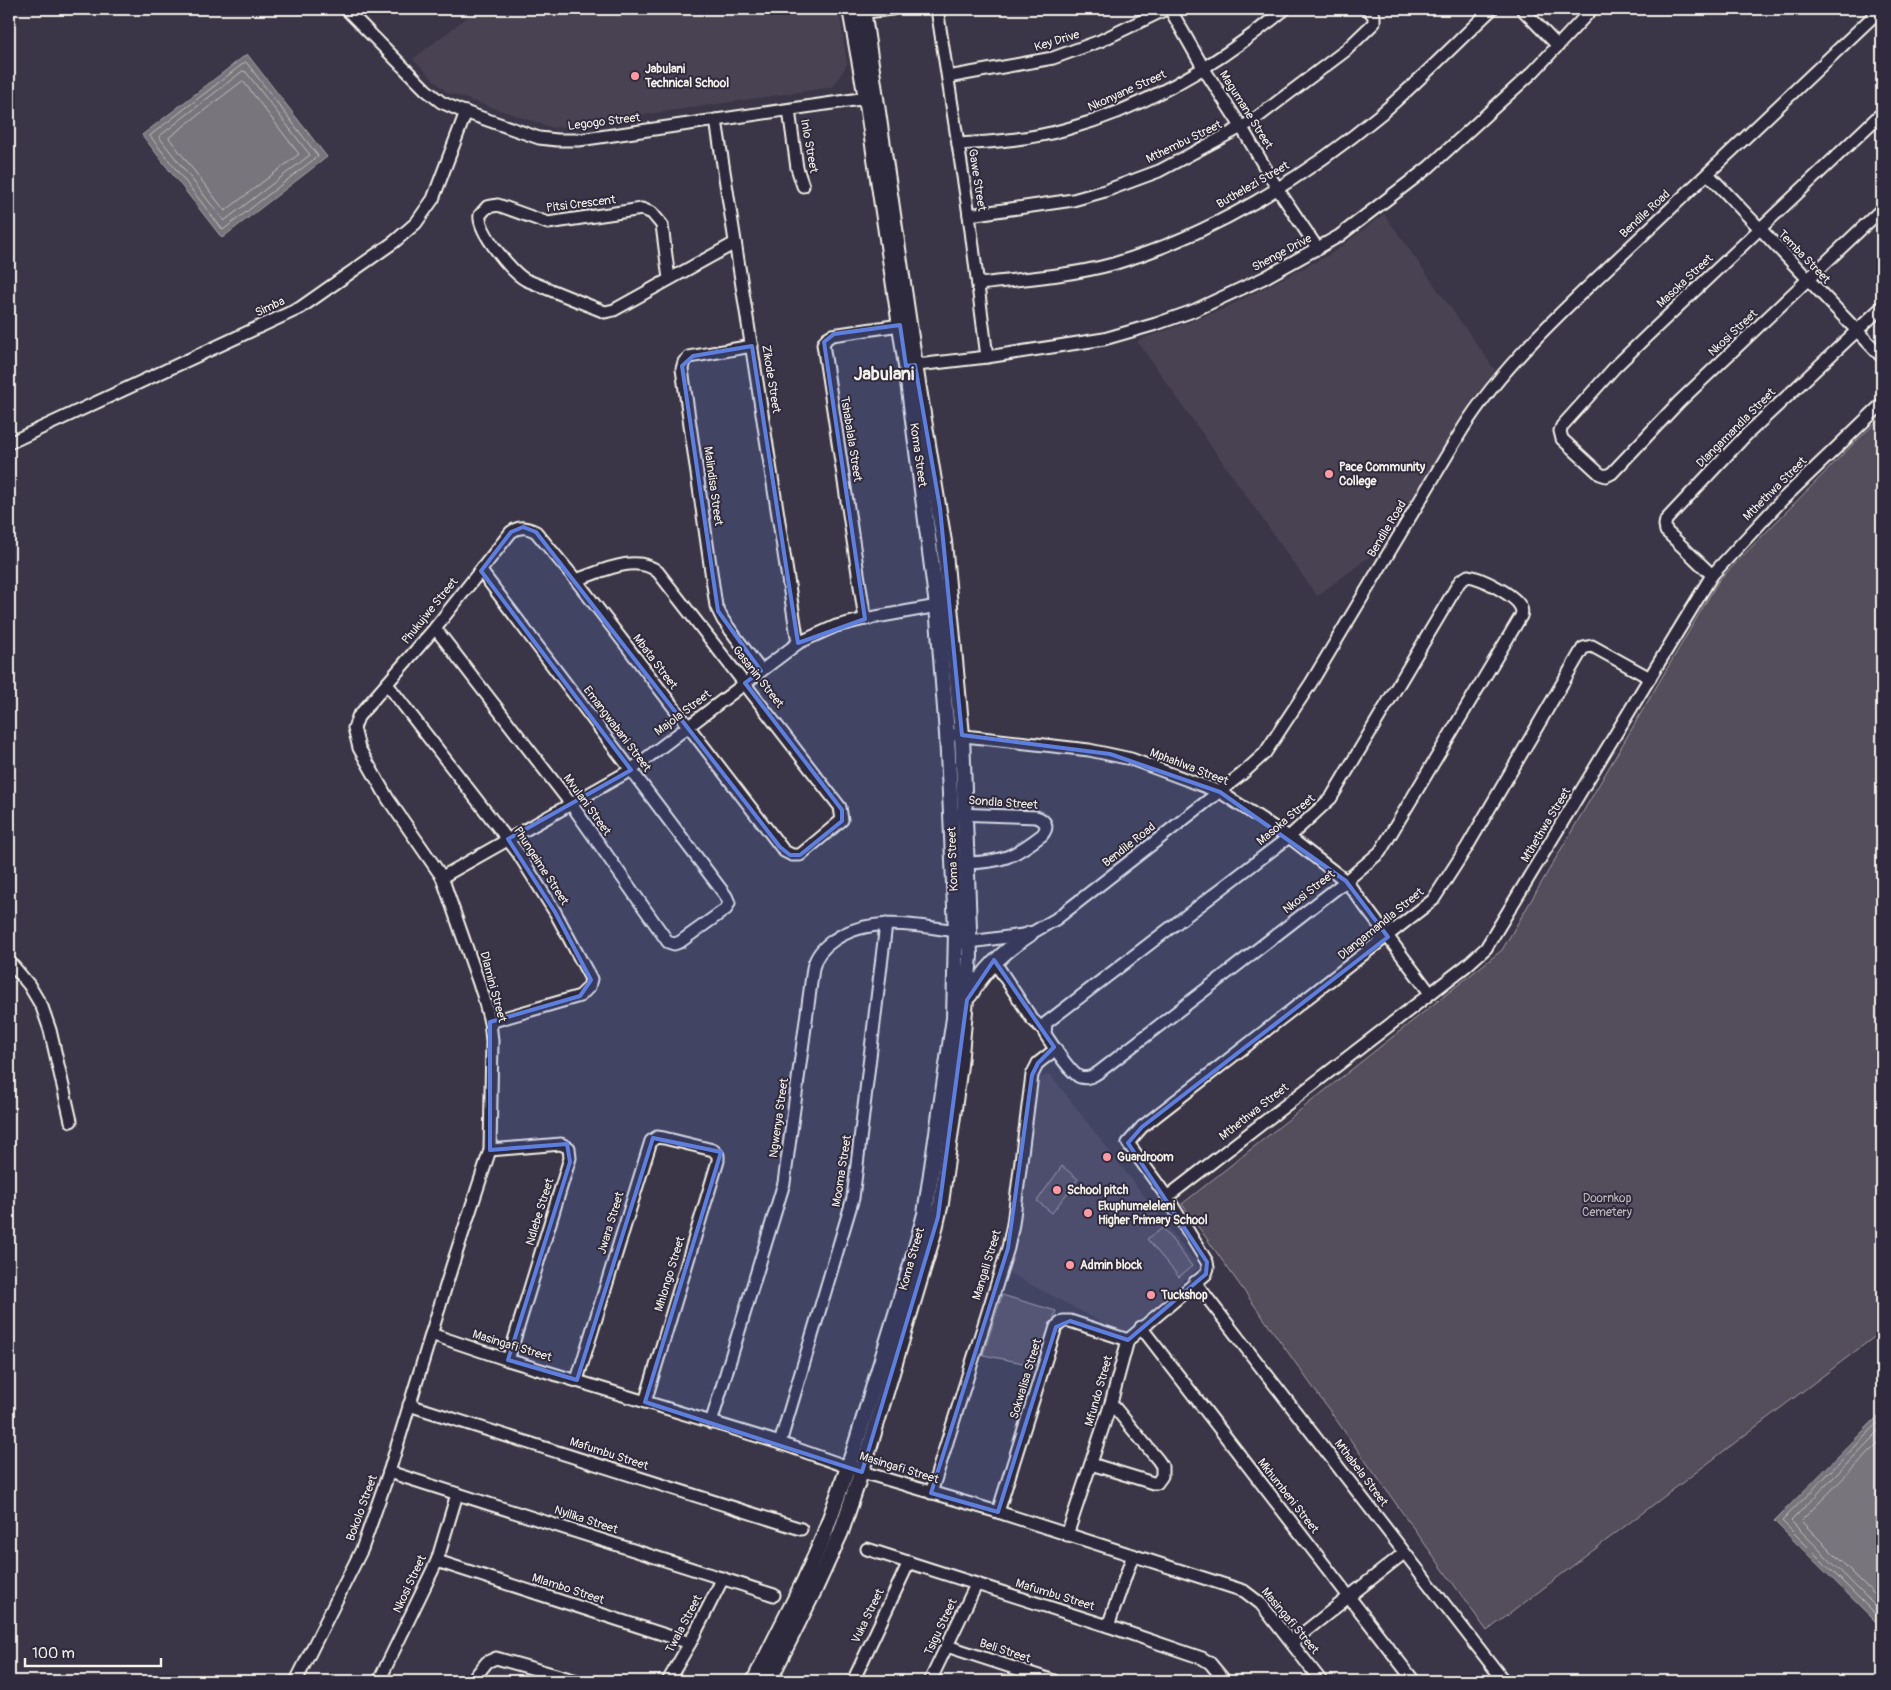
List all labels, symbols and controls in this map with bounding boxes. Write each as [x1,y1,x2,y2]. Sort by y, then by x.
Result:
street label: Key Drive [1033,27,1082,55]
place label: Jabulani Technical School [644,62,729,91]
street label: Nkonyane Street [1085,67,1169,115]
street label: Magumane Street [1216,68,1276,152]
marker: Jabulani Technical School [629,70,641,82]
street label: Legogo Street [567,110,641,134]
street label: Mthembu Street [1144,117,1225,167]
street label: Inlo Street [797,118,821,174]
street label: Gawe Street [965,148,989,212]
street label: Buthelezi Street [1214,158,1292,212]
street label: Bendile Road [1617,187,1673,241]
street label: Pitsi Crescent [545,192,617,216]
street label: Temba Street [1775,227,1833,287]
street label: Shenge Drive [1250,231,1314,275]
street label: Masoka Street [1654,251,1716,311]
street label: Simba [253,293,288,320]
street label: Nkosi Street [1705,306,1761,360]
street label: Zikode Street [758,344,784,414]
district label: Jabulani [854,363,914,386]
street label: Dlangamandla Street [1693,385,1779,471]
street label: Tshabalala Street [837,395,865,483]
street label: Koma Street [906,422,930,488]
street label: Malindisa Street [700,445,726,527]
street label: Mthethwa Street [1740,454,1810,524]
place label: Pace Community College [1339,460,1426,489]
marker: Pace Community College [1323,468,1335,480]
street label: Bendile Road [1364,498,1410,560]
street label: Phukujwe Street [399,575,461,647]
street label: Mbata Street [629,631,681,693]
street label: Gasanin Street [729,643,787,711]
street label: Emangwabani Street [580,683,654,775]
street label: Majola Street [652,687,714,739]
street label: Mphahlwa Street [1148,745,1231,789]
street label: Mvulani Street [560,771,614,839]
street label: Mthethwa Street [1518,785,1574,865]
street label: Masoka Street [1254,791,1318,849]
street label: Sondla Street [968,793,1038,813]
street label: Bendile Road [1099,819,1159,870]
street label: Phungeime Street [510,824,572,908]
street label: Koma Street [944,826,962,892]
street label: Nkosi Street [1280,867,1338,917]
street label: Dlangamandla Street [1335,885,1427,963]
street label: Dlamini Street [476,950,510,1024]
street label: Ngwenya Street [766,1077,792,1159]
street label: Mthethwa Street [1216,1080,1292,1144]
street label: Mooma Street [829,1134,855,1208]
place label: Guardroom [1117,1150,1174,1165]
marker: Guardroom [1101,1151,1113,1163]
street label: Ndlebe Street [523,1176,557,1248]
place label: School pitch [1067,1183,1129,1198]
marker: School pitch [1051,1184,1063,1196]
street label: Jwara Street [594,1190,628,1256]
park label: Doornkop Cemetery [1582,1191,1632,1220]
place label: Ekuphumeleleni Higher Primary School [1098,1199,1208,1228]
marker: Ekuphumeleleni Higher Primary School [1082,1207,1094,1219]
street label: Koma Street [896,1226,928,1292]
street label: Mangali Street [969,1228,1005,1302]
street label: Mhlongo Street [651,1234,689,1313]
place label: Admin block [1080,1258,1143,1273]
marker: Admin block [1064,1259,1076,1271]
place label: Tuckshop [1160,1288,1208,1303]
marker: Tuckshop [1145,1289,1157,1301]
street label: Masingafi Street [471,1327,554,1365]
street label: Sokwalisa Street [1007,1337,1045,1421]
street label: Mfundo Street [1082,1354,1116,1428]
street label: Mafumbu Street [568,1434,650,1474]
street label: Mthabela Street [1331,1437,1391,1510]
street label: Masingafi Street [858,1449,941,1487]
street label: Mkhumbeni Street [1254,1455,1322,1537]
street label: Bokolo Street [343,1473,381,1543]
street label: Nyilika Street [552,1503,620,1537]
street label: Nkosi Street [390,1552,430,1615]
street label: Mlambo Street [530,1570,606,1608]
street label: Mafumbu Street [1014,1576,1097,1614]
street label: Masingafi Street [1258,1585,1322,1657]
street label: Vuka Street [848,1586,888,1646]
street label: Twala Street [662,1592,706,1656]
street label: Tsigu Street [921,1596,961,1658]
scale bar [25,1635,161,1667]
street label: Beli Street [978,1636,1033,1666]
text: 100 m [32,1644,75,1663]

